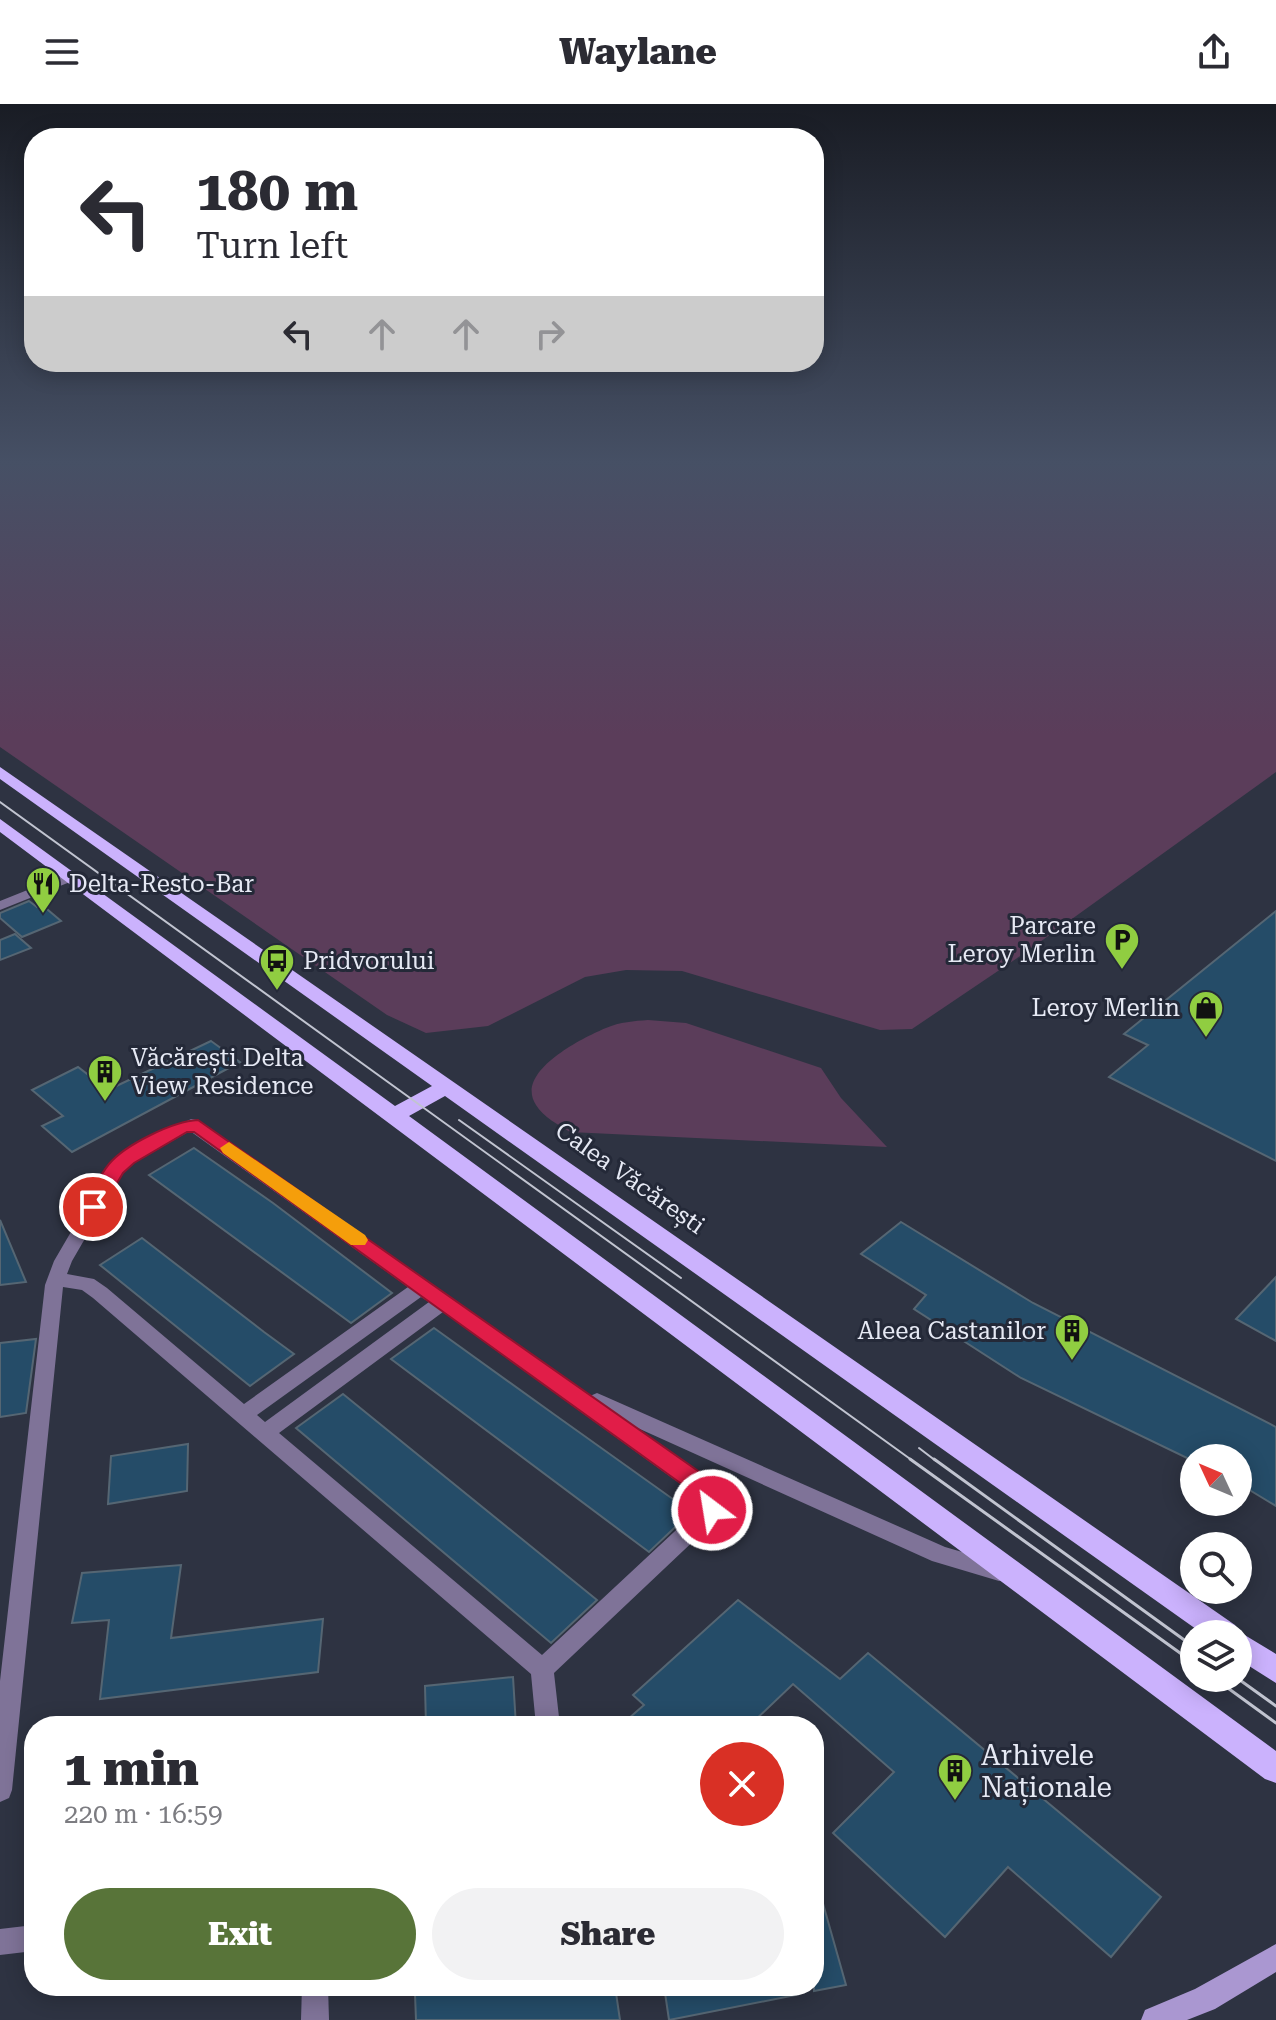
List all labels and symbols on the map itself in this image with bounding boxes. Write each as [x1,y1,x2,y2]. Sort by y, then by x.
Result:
restaurant icon: Delta-Resto-Bar [24,865,62,915]
place label: Delta-Resto-Bar [69,870,254,898]
place label: Parcare Leroy Merlin [947,912,1096,968]
parking icon: Parcare Leroy Merlin [1103,921,1141,971]
bus stop icon: Pridvorului [258,942,296,992]
place label: Pridvorului [303,947,435,975]
shop icon: Leroy Merlin [1187,989,1225,1039]
place label: Leroy Merlin [1031,994,1180,1022]
place label: Văcărești Delta View Residence [131,1044,313,1100]
building icon: Văcărești Delta View Residence [86,1053,124,1103]
street label: Calea Văcărești [549,1116,710,1242]
pin [59,1173,127,1241]
building icon: Aleea Castanilor [1053,1312,1091,1362]
place label: Aleea Castanilor [857,1317,1046,1345]
north arrow [1180,1444,1252,1516]
position arrow [670,1468,754,1552]
place label: Arhivele Naționale [981,1739,1112,1806]
building icon: Arhivele Naționale [936,1752,974,1802]

